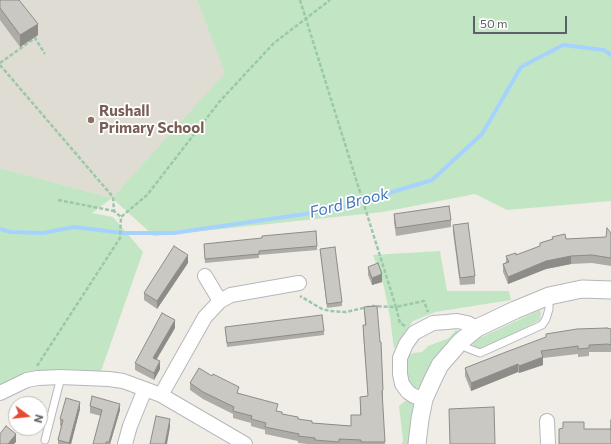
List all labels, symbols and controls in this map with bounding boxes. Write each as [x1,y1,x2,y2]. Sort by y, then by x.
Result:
scale bar [475,8,569,34]
text: 50 m [480,16,508,30]
place label: Rushall Primary School [99,102,204,137]
marker: Rushall Primary School [86,115,96,125]
water label: Ford Brook [307,184,391,222]
north arrow [8,396,48,436]
text: N [32,413,46,425]

